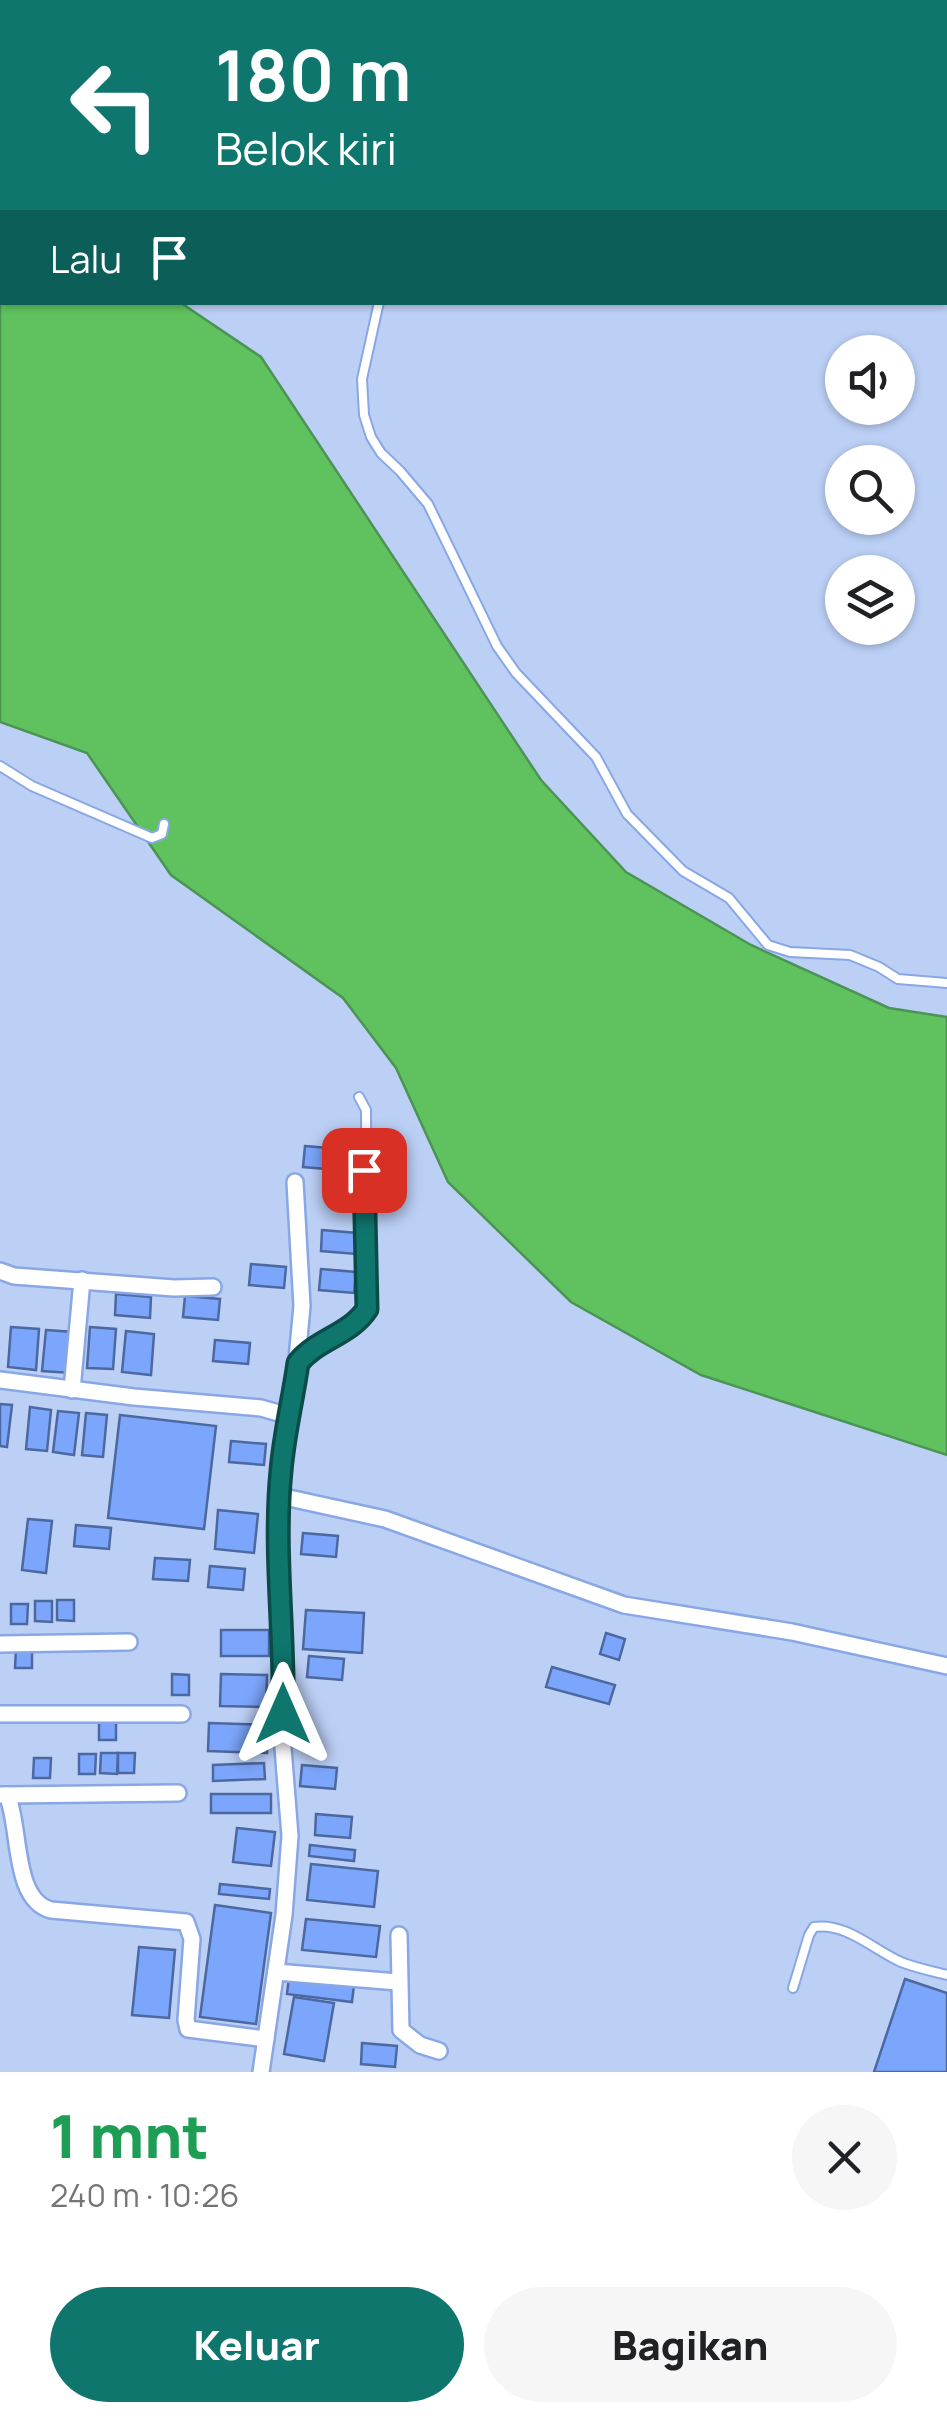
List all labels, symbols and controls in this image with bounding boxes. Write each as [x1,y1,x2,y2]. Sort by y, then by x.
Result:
text: 180 m [215,26,412,122]
icon: left [50,40,180,170]
text: Belok kiri [215,117,397,179]
icon: arrive [142,230,197,285]
text: Lalu [50,232,122,284]
map controls [825,335,915,645]
button: sound [825,335,915,425]
button: search [825,445,915,535]
button: layers [825,555,915,645]
pin [322,1128,407,1213]
icon: arrive [337,1143,392,1198]
position arrow [231,1662,335,1766]
text: 1 mnt [50,2094,209,2176]
button: close [792,2105,897,2210]
text: 240 m · 10:26 [50,2173,239,2217]
button: Keluar [50,2287,464,2402]
button: Bagikan [484,2287,897,2402]

